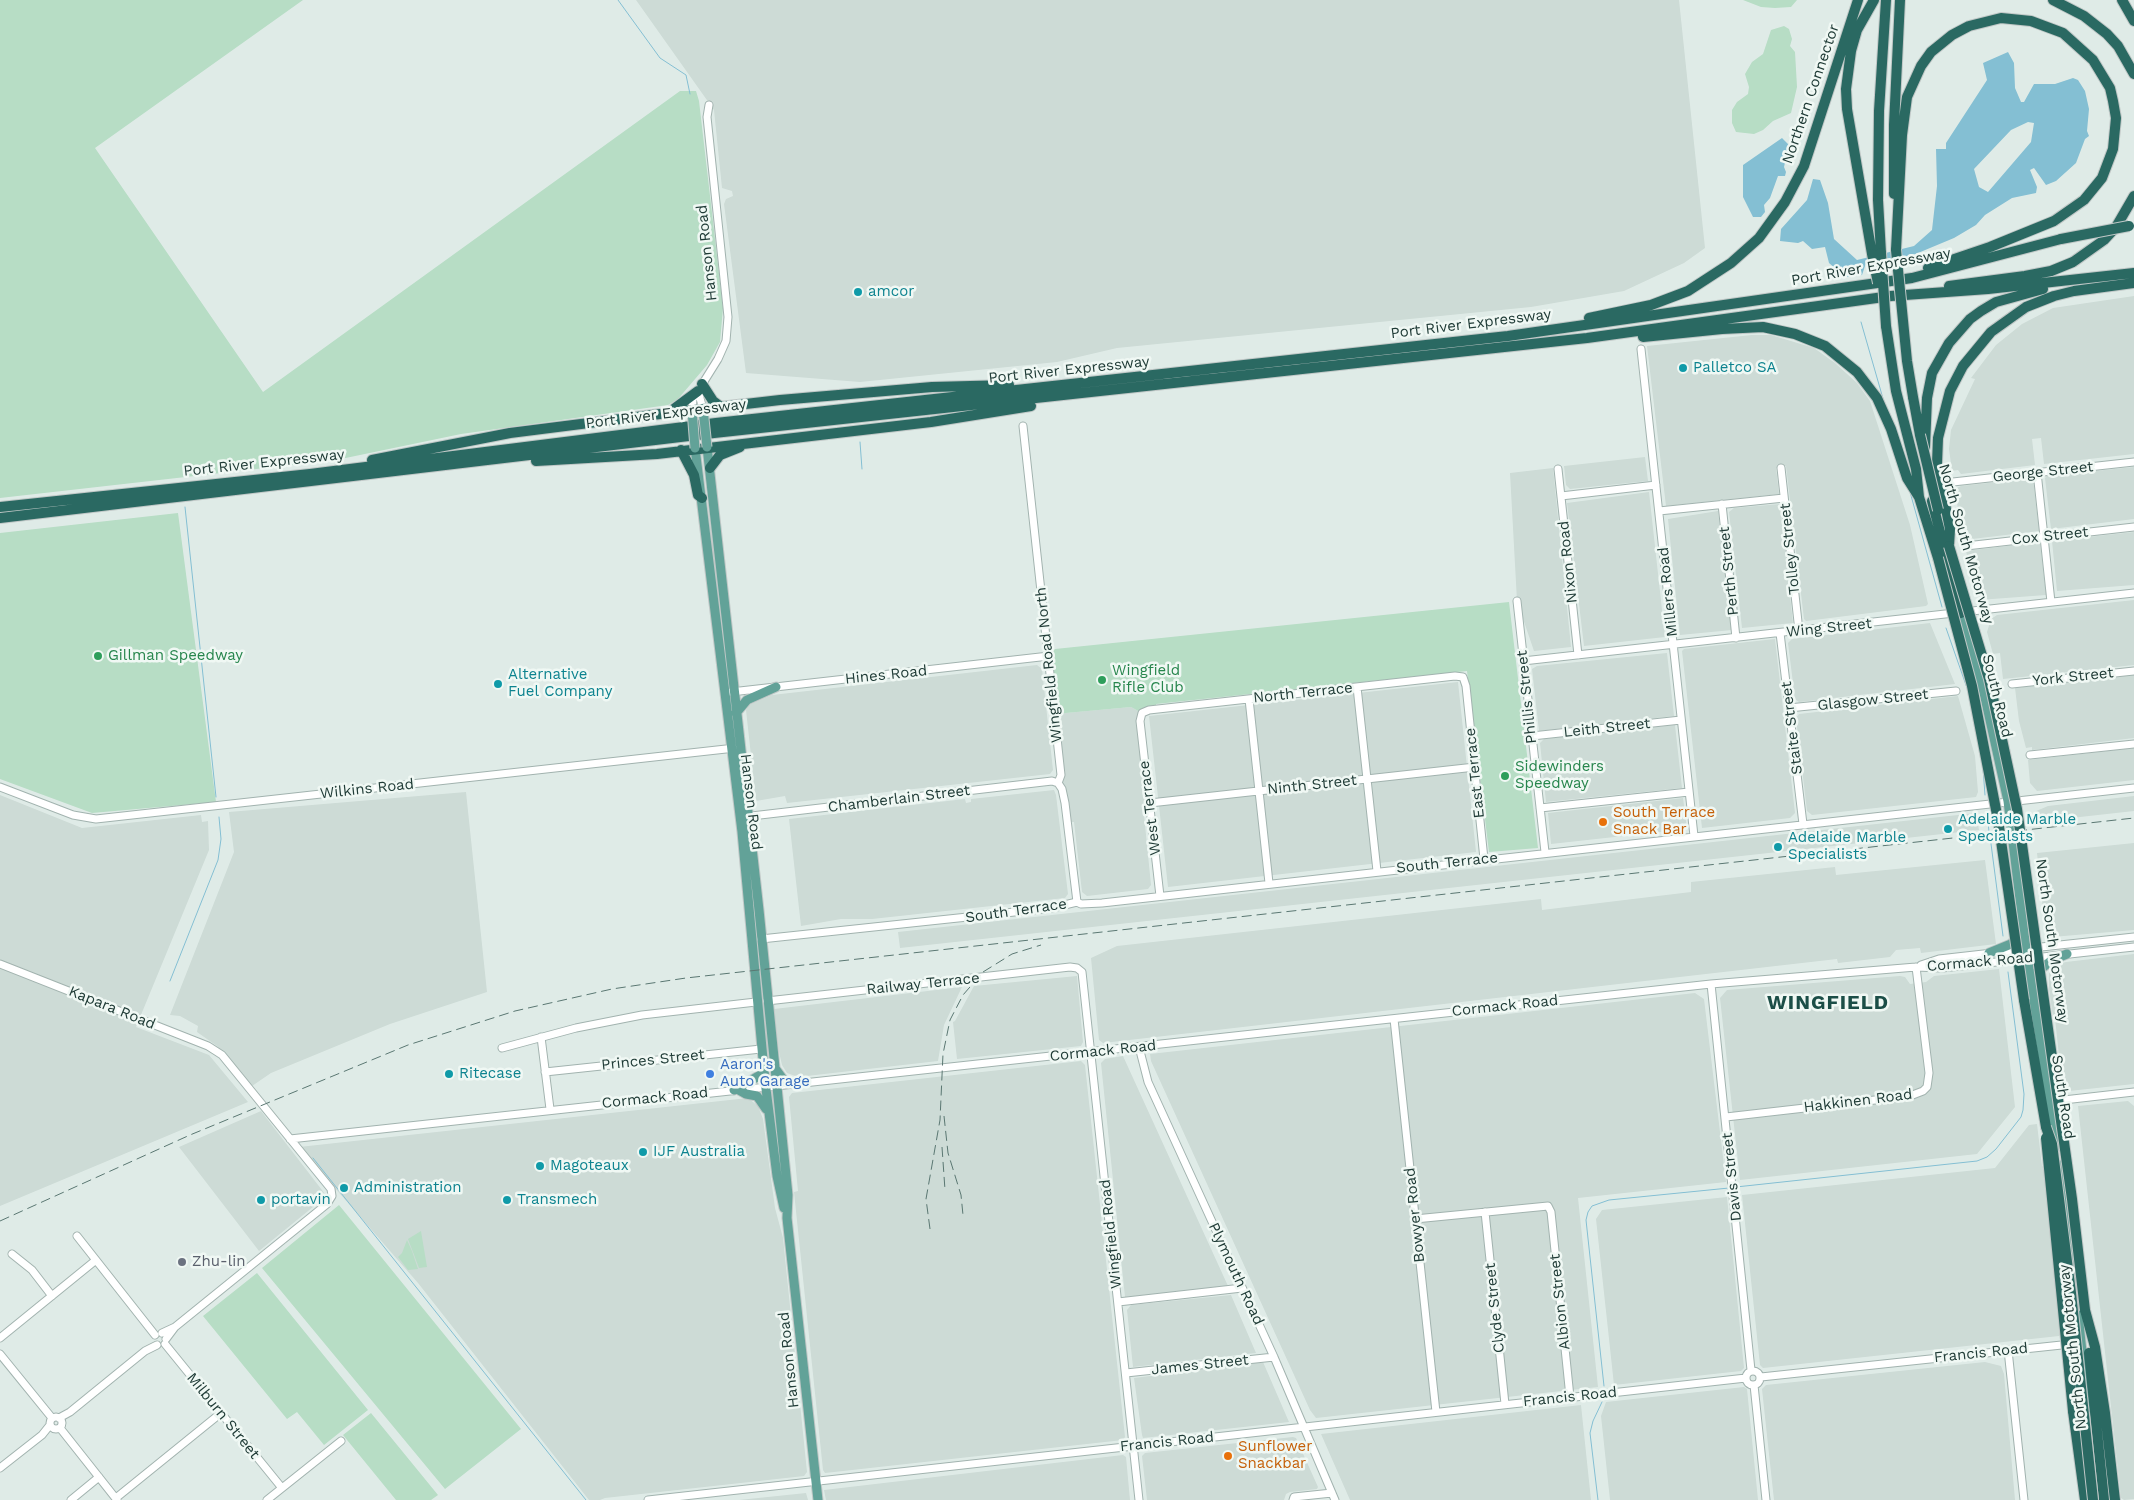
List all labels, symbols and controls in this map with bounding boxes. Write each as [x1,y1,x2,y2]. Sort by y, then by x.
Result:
street label: Northern Connector [1779,22,1843,166]
street label: Hanson Road [693,204,721,302]
street label: Port River Expressway [1790,244,1952,290]
place label: amcor [868,283,914,301]
marker: amcor [852,286,864,298]
street label: Port River Expressway [1390,305,1552,343]
street label: Port River Expressway [988,353,1150,387]
place label: Palletco SA [1693,359,1776,377]
marker: Palletco SA [1677,362,1689,374]
street label: Port River Expressway [585,395,747,433]
street label: Port River Expressway [183,446,345,480]
street label: George Street [1992,458,2094,486]
street label: North South Motorway [1934,462,1998,626]
street label: Tolley Street [1776,502,1804,596]
street label: Nixon Road [1555,520,1581,604]
street label: Cox Street [2011,523,2089,549]
street label: Perth Street [1715,526,1743,616]
street label: Millers Road [1654,546,1682,638]
street label: Wingfield Road North [1032,586,1066,744]
street label: Wing Street [1785,615,1873,641]
place label: Gillman Speedway [108,647,243,665]
street label: Phillis Street [1513,649,1541,745]
marker: Gillman Speedway [92,650,104,662]
street label: South Road [1978,653,2016,739]
street label: Hines Road [844,662,928,688]
place label: Wingfield Rifle Club [1112,662,1184,697]
street label: York Street [2032,664,2114,690]
place label: Alternative Fuel Company [508,666,612,701]
marker: Wingfield Rifle Club [1096,674,1108,686]
marker: Alternative Fuel Company [492,678,504,690]
street label: North Terrace [1252,679,1354,707]
street label: Staite Street [1777,680,1807,776]
street label: Glasgow Street [1817,685,1929,715]
street label: Leith Street [1563,714,1651,742]
street label: East Terrace [1461,727,1489,819]
street label: Hanson Road [736,753,766,851]
place label: Sidewinders Speedway [1515,758,1604,793]
street label: West Terrace [1135,760,1165,856]
marker: Sidewinders Speedway [1499,770,1511,782]
street label: Ninth Street [1266,771,1358,799]
street label: Wilkins Road [319,775,415,803]
street label: Chamberlain Street [827,781,971,817]
place label: South Terrace Snack Bar [1613,804,1715,839]
place label: Adelaide Marble Specialsts [1958,811,2076,846]
marker: South Terrace Snack Bar [1597,816,1609,828]
marker: Adelaide Marble Specialsts [1942,823,1954,835]
place label: Adelaide Marble Specialists [1788,829,1906,864]
marker: Adelaide Marble Specialists [1772,841,1784,853]
street label: South Terrace [1395,849,1499,877]
street label: North South Motorway [2032,858,2072,1024]
street label: South Terrace [964,895,1068,927]
street label: Cormack Road [1926,948,2034,976]
street label: Railway Terrace [866,969,980,999]
street label: Kapara Road [66,982,158,1034]
street label: Cormack Road [1451,991,1559,1021]
district label: WINGFIELD [1766,991,1890,1015]
street label: Cormack Road [1049,1036,1157,1066]
street label: Princes Street [600,1046,706,1074]
street label: South Road [2047,1054,2079,1140]
place label: Aaron's Auto Garage [720,1056,810,1091]
place label: Ritecase [459,1065,521,1083]
marker: Ritecase [443,1068,455,1080]
marker: Aaron's Auto Garage [704,1068,716,1080]
street label: Cormack Road [601,1083,709,1113]
street label: Hakkinen Road [1803,1085,1913,1117]
street label: Davis Street [1718,1132,1746,1222]
place label: IJF Australia [653,1143,745,1161]
marker: IJF Australia [637,1146,649,1158]
place label: Magoteaux [550,1157,629,1175]
marker: Magoteaux [534,1160,546,1172]
street label: Bowyer Road [1401,1167,1429,1263]
street label: Wingfield Road [1096,1178,1126,1290]
place label: Administration [354,1179,462,1197]
marker: Administration [338,1182,350,1194]
place label: portavin [271,1191,331,1209]
place label: Transmech [517,1191,597,1209]
marker: portavin [255,1194,267,1206]
marker: Transmech [501,1194,513,1206]
street label: Plymouth Road [1204,1220,1268,1328]
place label: Zhu-lin [192,1253,246,1271]
street label: Albion Street [1546,1253,1574,1351]
marker: Zhu-lin [176,1256,188,1268]
street label: Clyde Street [1481,1262,1509,1354]
street label: North South Motorway [2055,1264,2091,1430]
street label: Hanson Road [775,1311,803,1409]
street label: Francis Road [1933,1339,2029,1367]
street label: James Street [1150,1351,1250,1379]
street label: Milburn Street [183,1369,263,1463]
street label: Francis Road [1522,1383,1618,1411]
street label: Francis Road [1119,1428,1215,1456]
place label: Sunflower Snackbar [1238,1438,1312,1473]
marker: Sunflower Snackbar [1222,1450,1234,1462]

